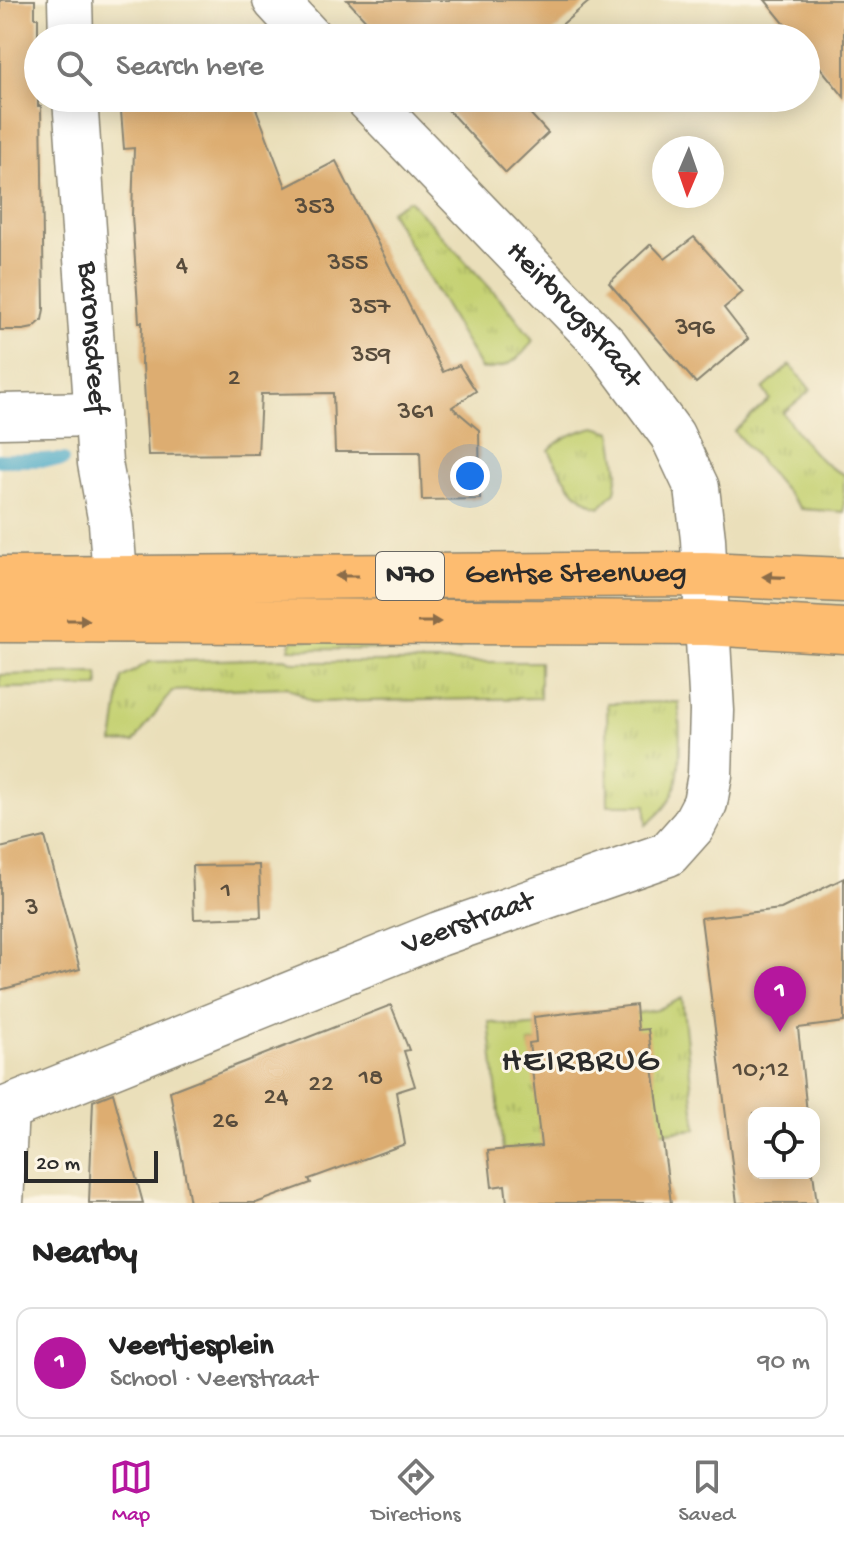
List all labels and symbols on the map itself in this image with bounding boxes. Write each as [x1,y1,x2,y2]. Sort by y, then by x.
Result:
north arrow [652,136,724,208]
house number: 353 [294,193,335,224]
street label: Heirbrugstraat [498,235,651,398]
house number: 355 [327,249,368,280]
house number: 4 [176,251,188,282]
street label: Baronsdreef [69,259,114,417]
house number: 357 [349,293,392,324]
house number: 396 [674,314,716,345]
house number: 359 [350,341,391,372]
house number: 2 [228,364,241,395]
house number: 361 [396,398,435,429]
your location [450,456,490,496]
road number: N70 [376,552,444,600]
street label: Gentse Steenweg [465,557,687,593]
one-way arrow [334,570,359,582]
one-way arrow [761,570,786,583]
one-way arrow [66,614,91,626]
one-way arrow [417,616,442,628]
house number: 1 [220,877,231,908]
street label: Veerstraat [396,884,542,965]
house number: 3 [24,894,39,925]
pin: 1 [754,966,806,1032]
district label: HEIRBRUG [502,1043,660,1083]
house number: 10;12 [732,1056,790,1087]
house number: 18 [358,1064,383,1095]
house number: 22 [308,1070,334,1101]
house number: 24 [263,1083,289,1114]
house number: 26 [212,1107,239,1138]
scale bar [24,1147,158,1183]

